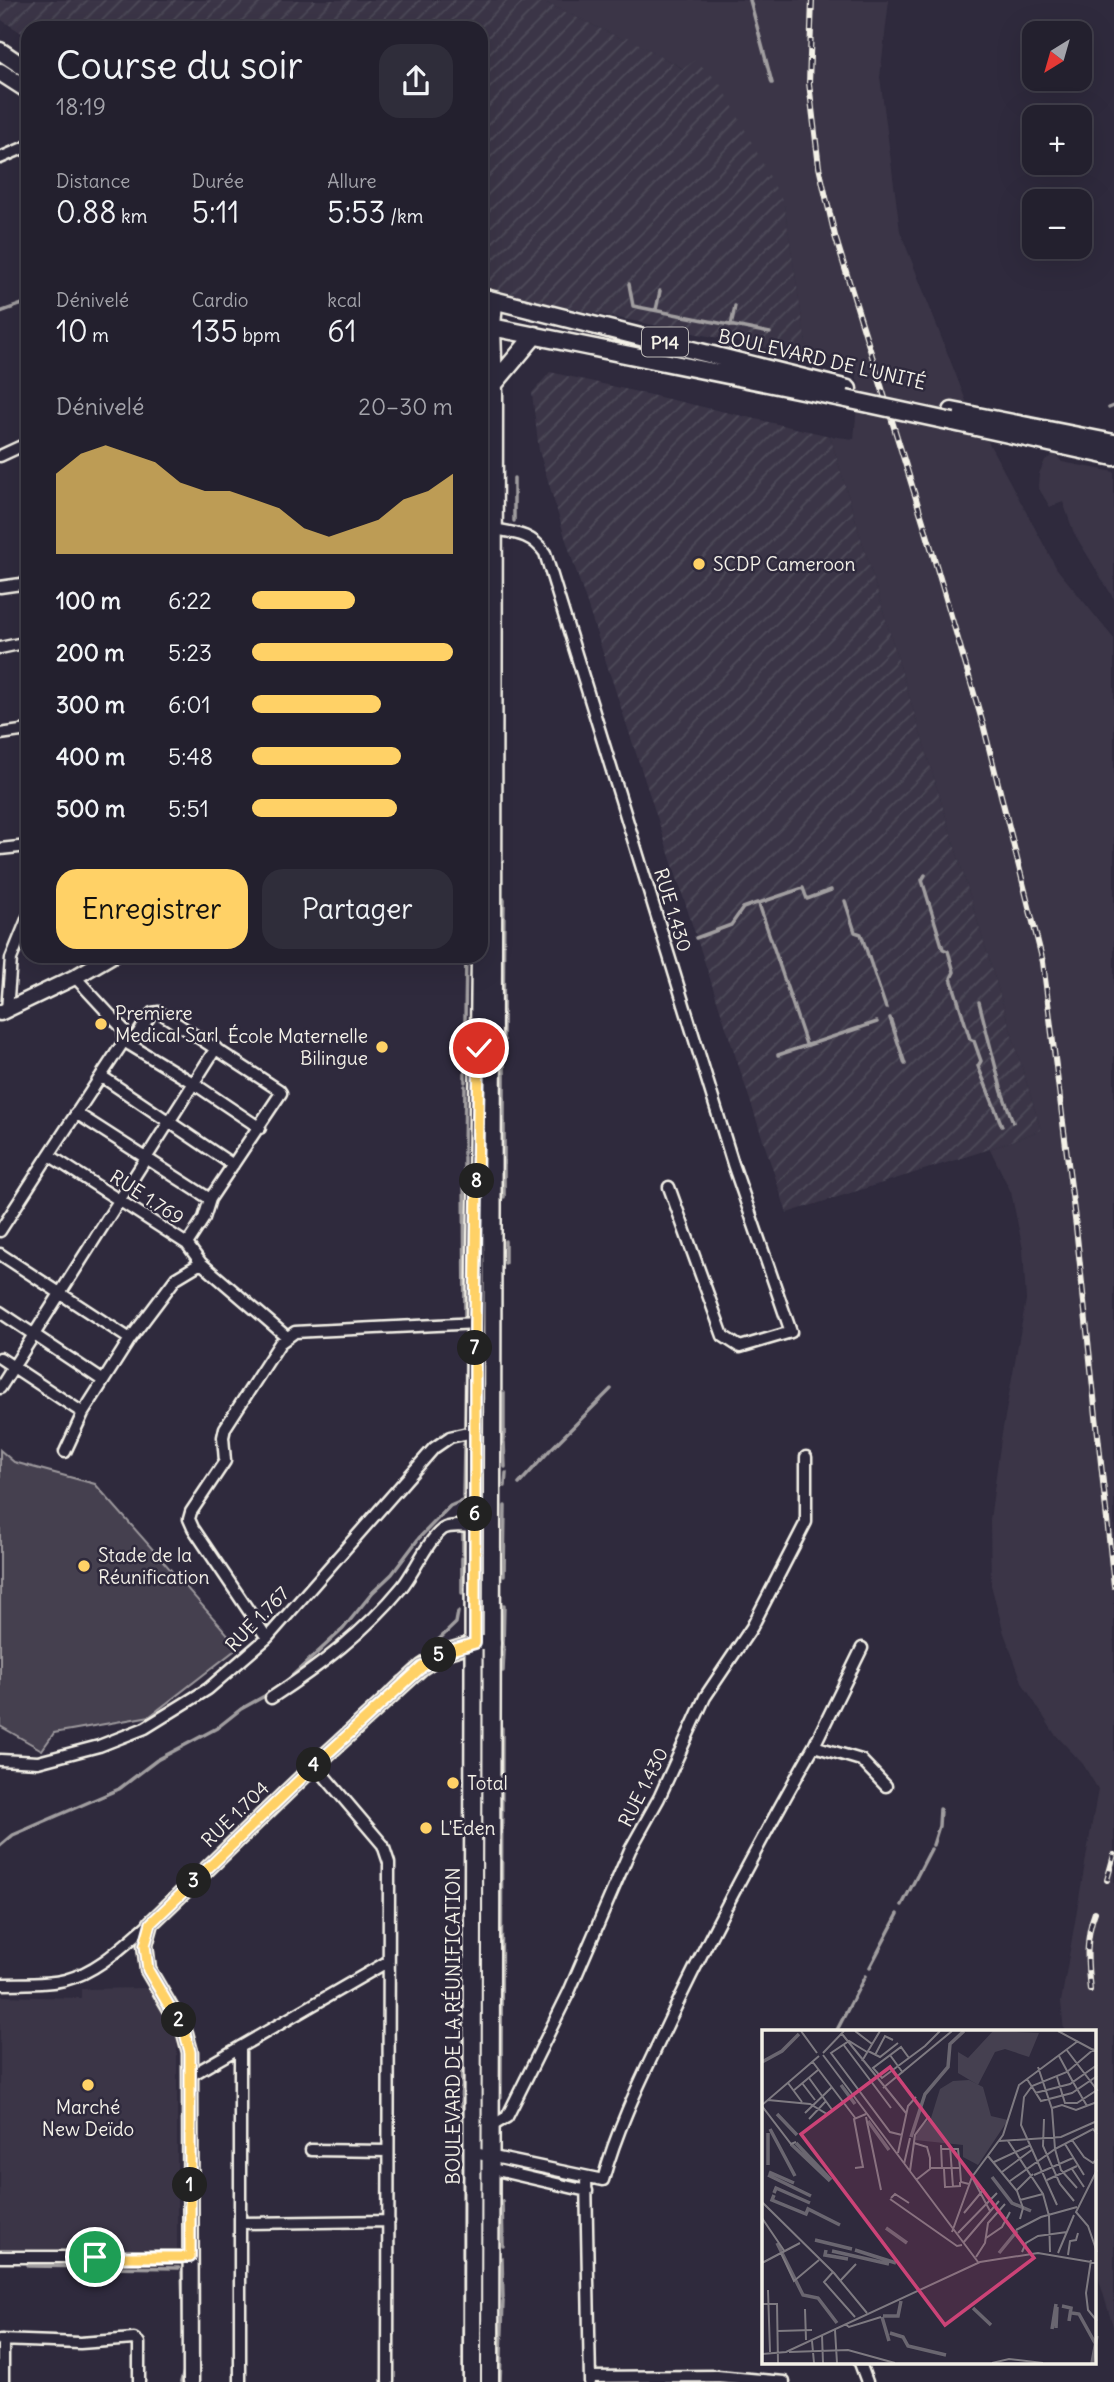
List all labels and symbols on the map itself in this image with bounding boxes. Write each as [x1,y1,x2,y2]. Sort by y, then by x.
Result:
north arrow [1022,21,1092,91]
street label: BOULEVARD DE L'UNITÉ [716,323,928,395]
road number: P14 [642,328,688,356]
place label: SCDP Cameroon [713,552,856,576]
marker: SCDP Cameroon [691,556,707,572]
street label: RUE 1.430 [649,865,697,955]
place label: Premiere Medical Sarl [115,1001,219,1047]
marker: Premiere Medical Sarl [93,1016,109,1032]
pin [449,1018,509,1078]
place label: École Maternelle Bilingue [228,1024,368,1070]
marker: École Maternelle Bilingue [374,1039,390,1055]
street label: RUE 1.769 [106,1164,188,1230]
pin: 8 [460,1164,494,1198]
pin: 7 [458,1330,492,1366]
pin: 6 [458,1496,492,1532]
place label: Stade de la Réunification [98,1543,209,1589]
marker: Stade de la Réunification [76,1558,92,1574]
street label: RUE 1.767 [220,1581,294,1657]
pin: 5 [422,1638,457,1672]
street label: RUE 1.430 [613,1743,673,1831]
pin: 4 [296,1748,332,1782]
place label: Total [467,1771,508,1795]
marker: Total [445,1775,461,1791]
street label: RUE 1.704 [196,1776,274,1852]
place label: L'Eden [440,1816,496,1840]
marker: L'Eden [418,1820,434,1836]
pin: 3 [176,1864,212,1898]
street label: BOULEVARD DE LA RÉUNIFICATION [441,1867,465,2185]
pin: 2 [162,2002,196,2038]
inset map [762,2030,1096,2364]
marker: Marché New Deïdo [80,2077,96,2093]
place label: Marché New Deïdo [42,2095,134,2141]
pin: 1 [172,2168,208,2202]
pin [65,2227,125,2287]

